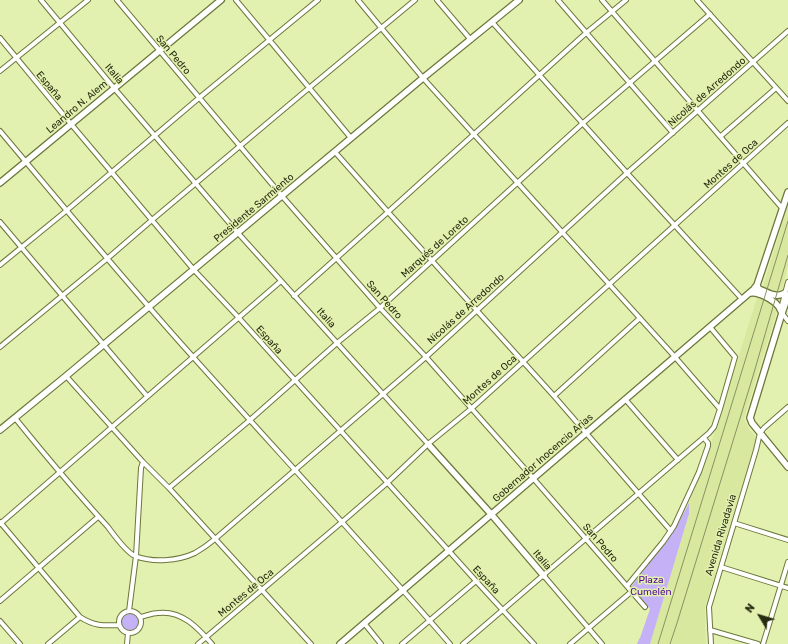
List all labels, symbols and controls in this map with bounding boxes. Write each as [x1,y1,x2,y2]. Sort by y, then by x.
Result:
street label: San Pedro [153,33,193,77]
street label: Nicolás de Arredondo [666,55,748,129]
street label: Italia [102,62,126,86]
street label: España [33,69,65,103]
street label: Leandro N. Alem [44,78,110,136]
street label: Montes de Oca [702,137,760,191]
street label: Presidente Sarmiento [212,171,296,245]
street label: Marqués de Loreto [399,214,471,280]
street label: Nicolás de Arredondo [425,271,507,347]
street label: San Pedro [364,278,404,322]
street label: Italia [314,306,338,330]
street label: España [253,323,285,357]
street label: Montes de Oca [461,353,519,407]
street label: Gobernador Inocencio Arias [490,411,596,505]
street label: Avenida Rivadavia [703,493,739,577]
street label: San Pedro [580,521,620,565]
street label: Italia [530,548,554,572]
street label: España [470,563,502,597]
street label: Montes de Oca [216,566,276,620]
park label: Plaza Cumelén [630,574,672,598]
north arrow [740,596,780,636]
text: N [743,601,758,615]

